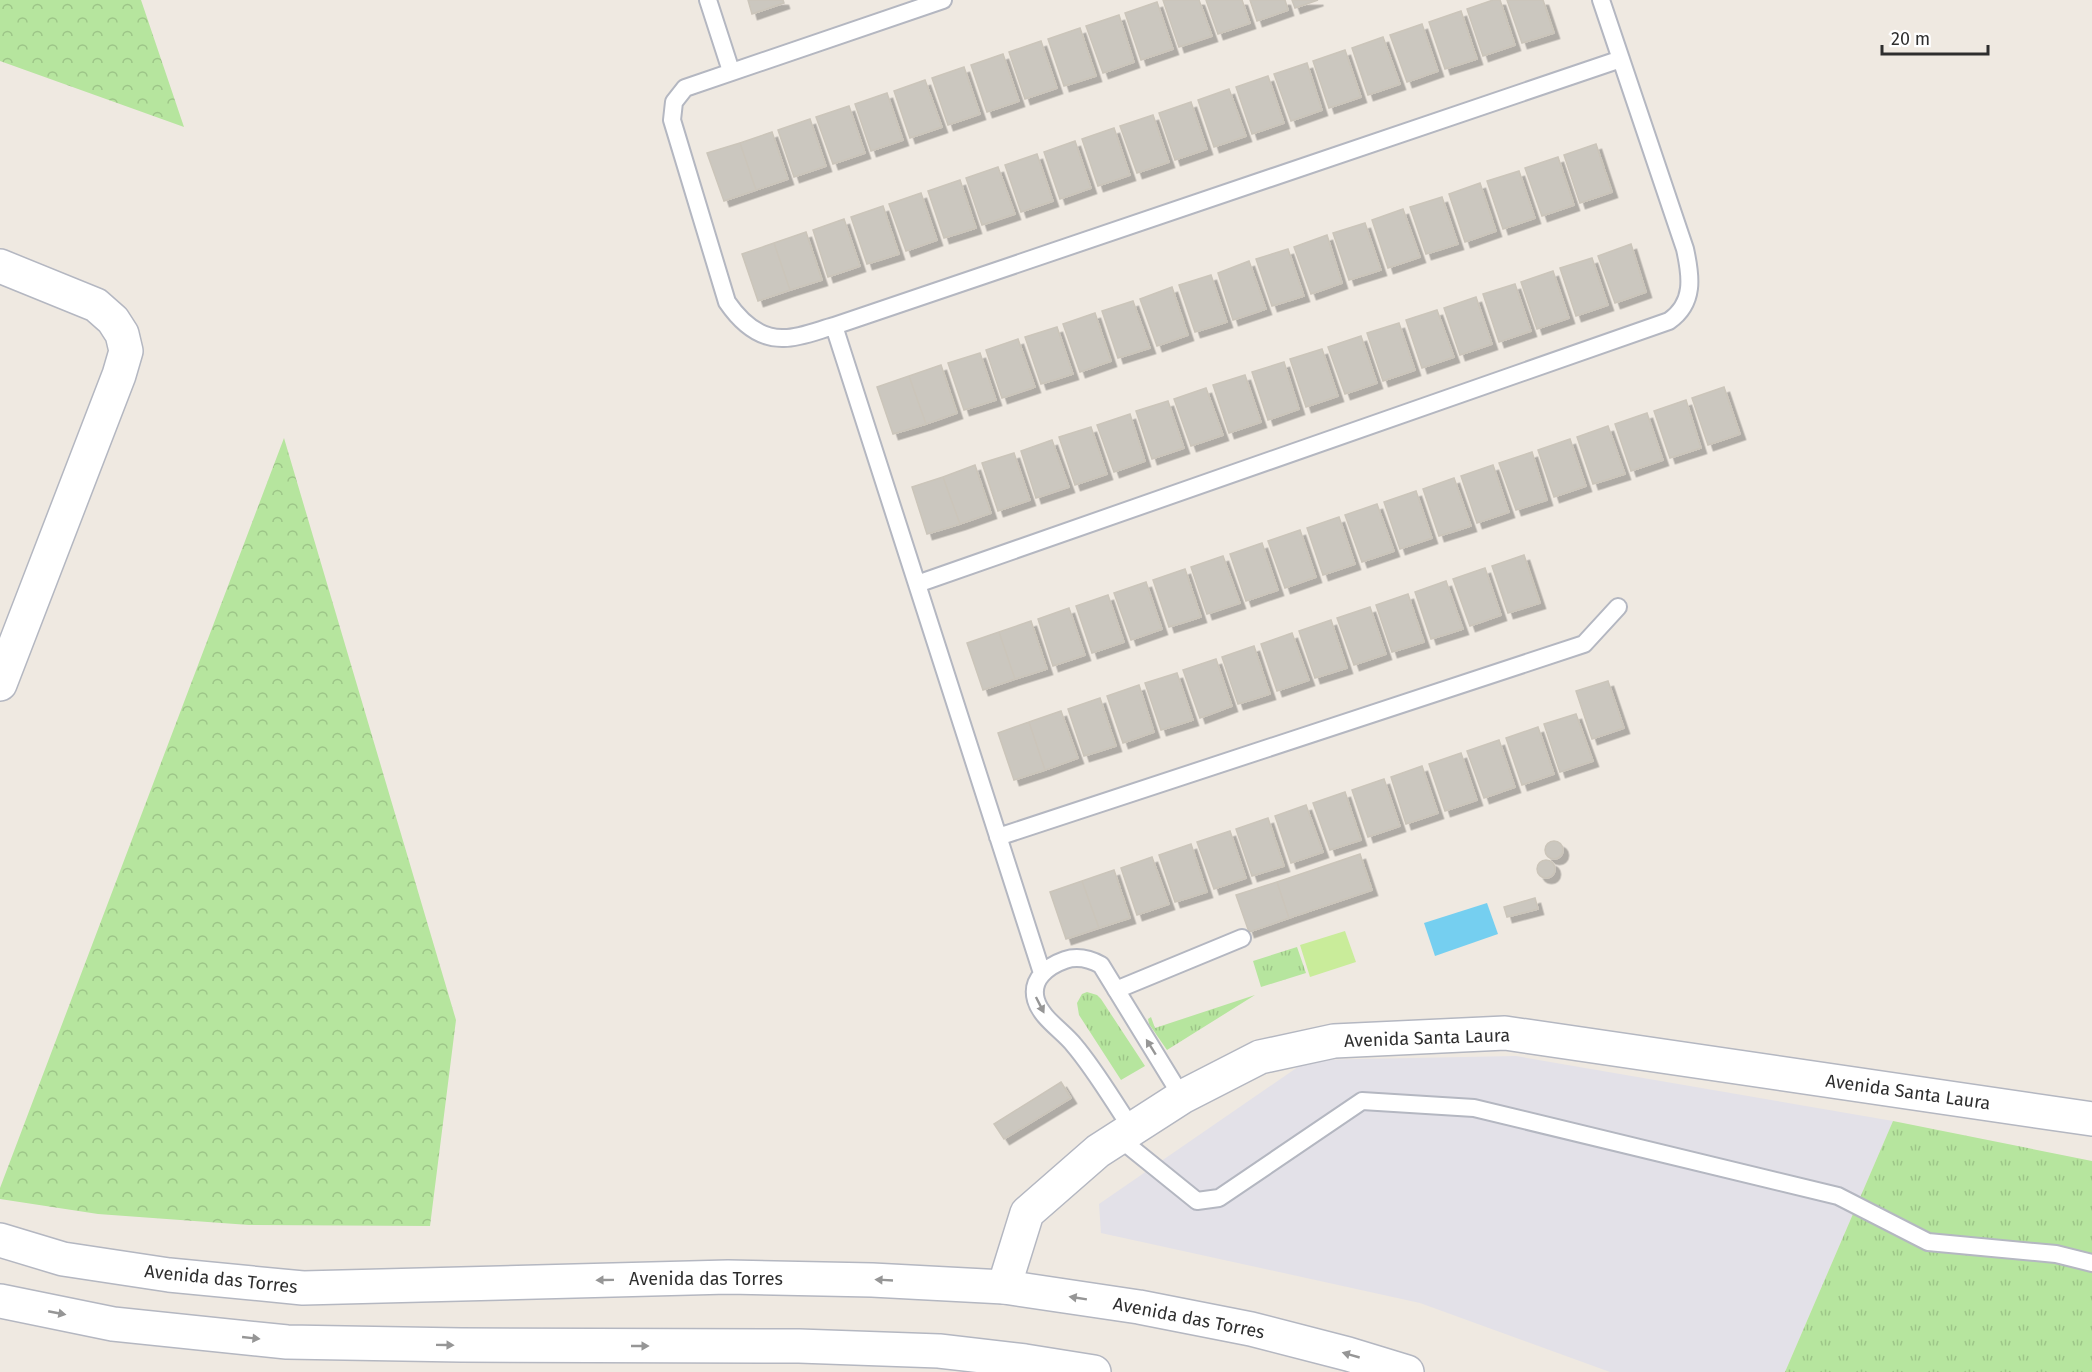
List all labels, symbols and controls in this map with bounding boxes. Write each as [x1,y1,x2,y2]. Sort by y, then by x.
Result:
scale bar [1882,18,1988,56]
text: 20 m [1891,28,1930,50]
one-way arrow [1035,997,1045,1014]
street label: Avenida Santa Laura [1344,1024,1510,1052]
one-way arrow [1146,1039,1157,1055]
street label: Avenida Santa Laura [1824,1070,1992,1114]
street label: Avenida das Torres [143,1260,299,1298]
street label: Avenida das Torres [629,1268,783,1290]
one-way arrow [595,1275,614,1285]
one-way arrow [874,1276,893,1285]
street label: Avenida das Torres [1111,1293,1267,1343]
one-way arrow [1068,1294,1087,1303]
one-way arrow [48,1309,67,1318]
one-way arrow [241,1333,260,1343]
one-way arrow [436,1340,455,1350]
one-way arrow [631,1341,650,1351]
one-way arrow [1342,1350,1360,1359]

